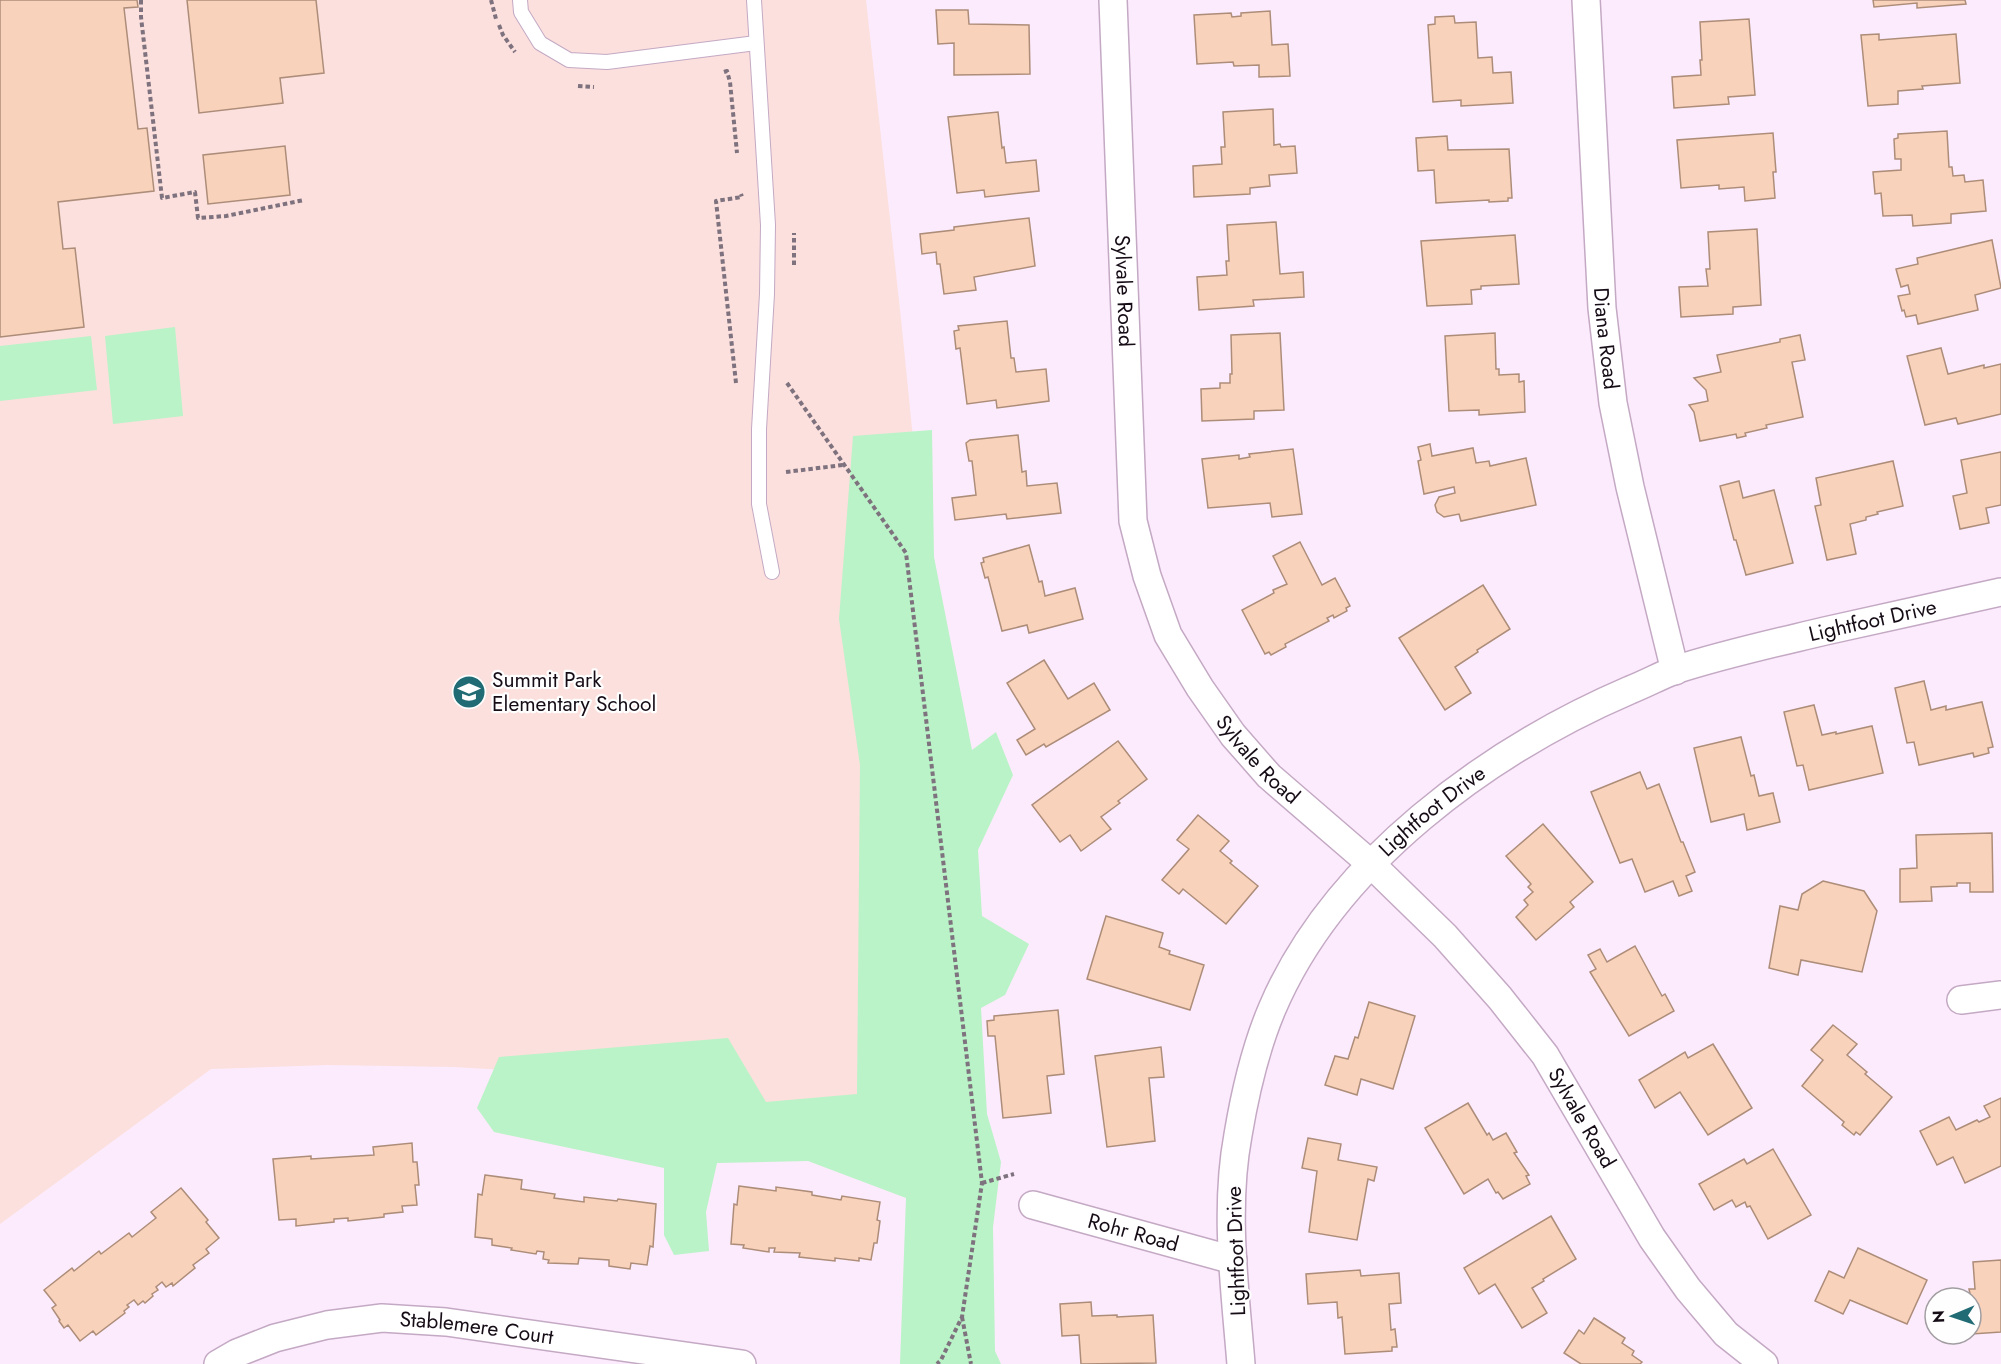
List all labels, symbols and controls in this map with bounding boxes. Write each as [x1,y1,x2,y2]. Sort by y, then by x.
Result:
street label: Sylvale Road [1107,234,1141,347]
street label: Diana Road [1586,287,1626,391]
street label: Lightfoot Drive [1806,592,1939,649]
place label: Summit Park Elementary School [492,665,656,719]
school or university icon: Summit Park Elementary School [451,674,487,710]
street label: Sylvale Road [1209,709,1306,811]
street label: Lightfoot Drive [1372,758,1492,864]
street label: Sylvale Road [1540,1062,1623,1174]
street label: Lightfoot Drive [1219,1185,1253,1316]
street label: Rohr Road [1084,1206,1182,1259]
north arrow [1923,1286,1983,1346]
street label: Stablemere Court [399,1304,555,1352]
text: N [1927,1310,1950,1323]

